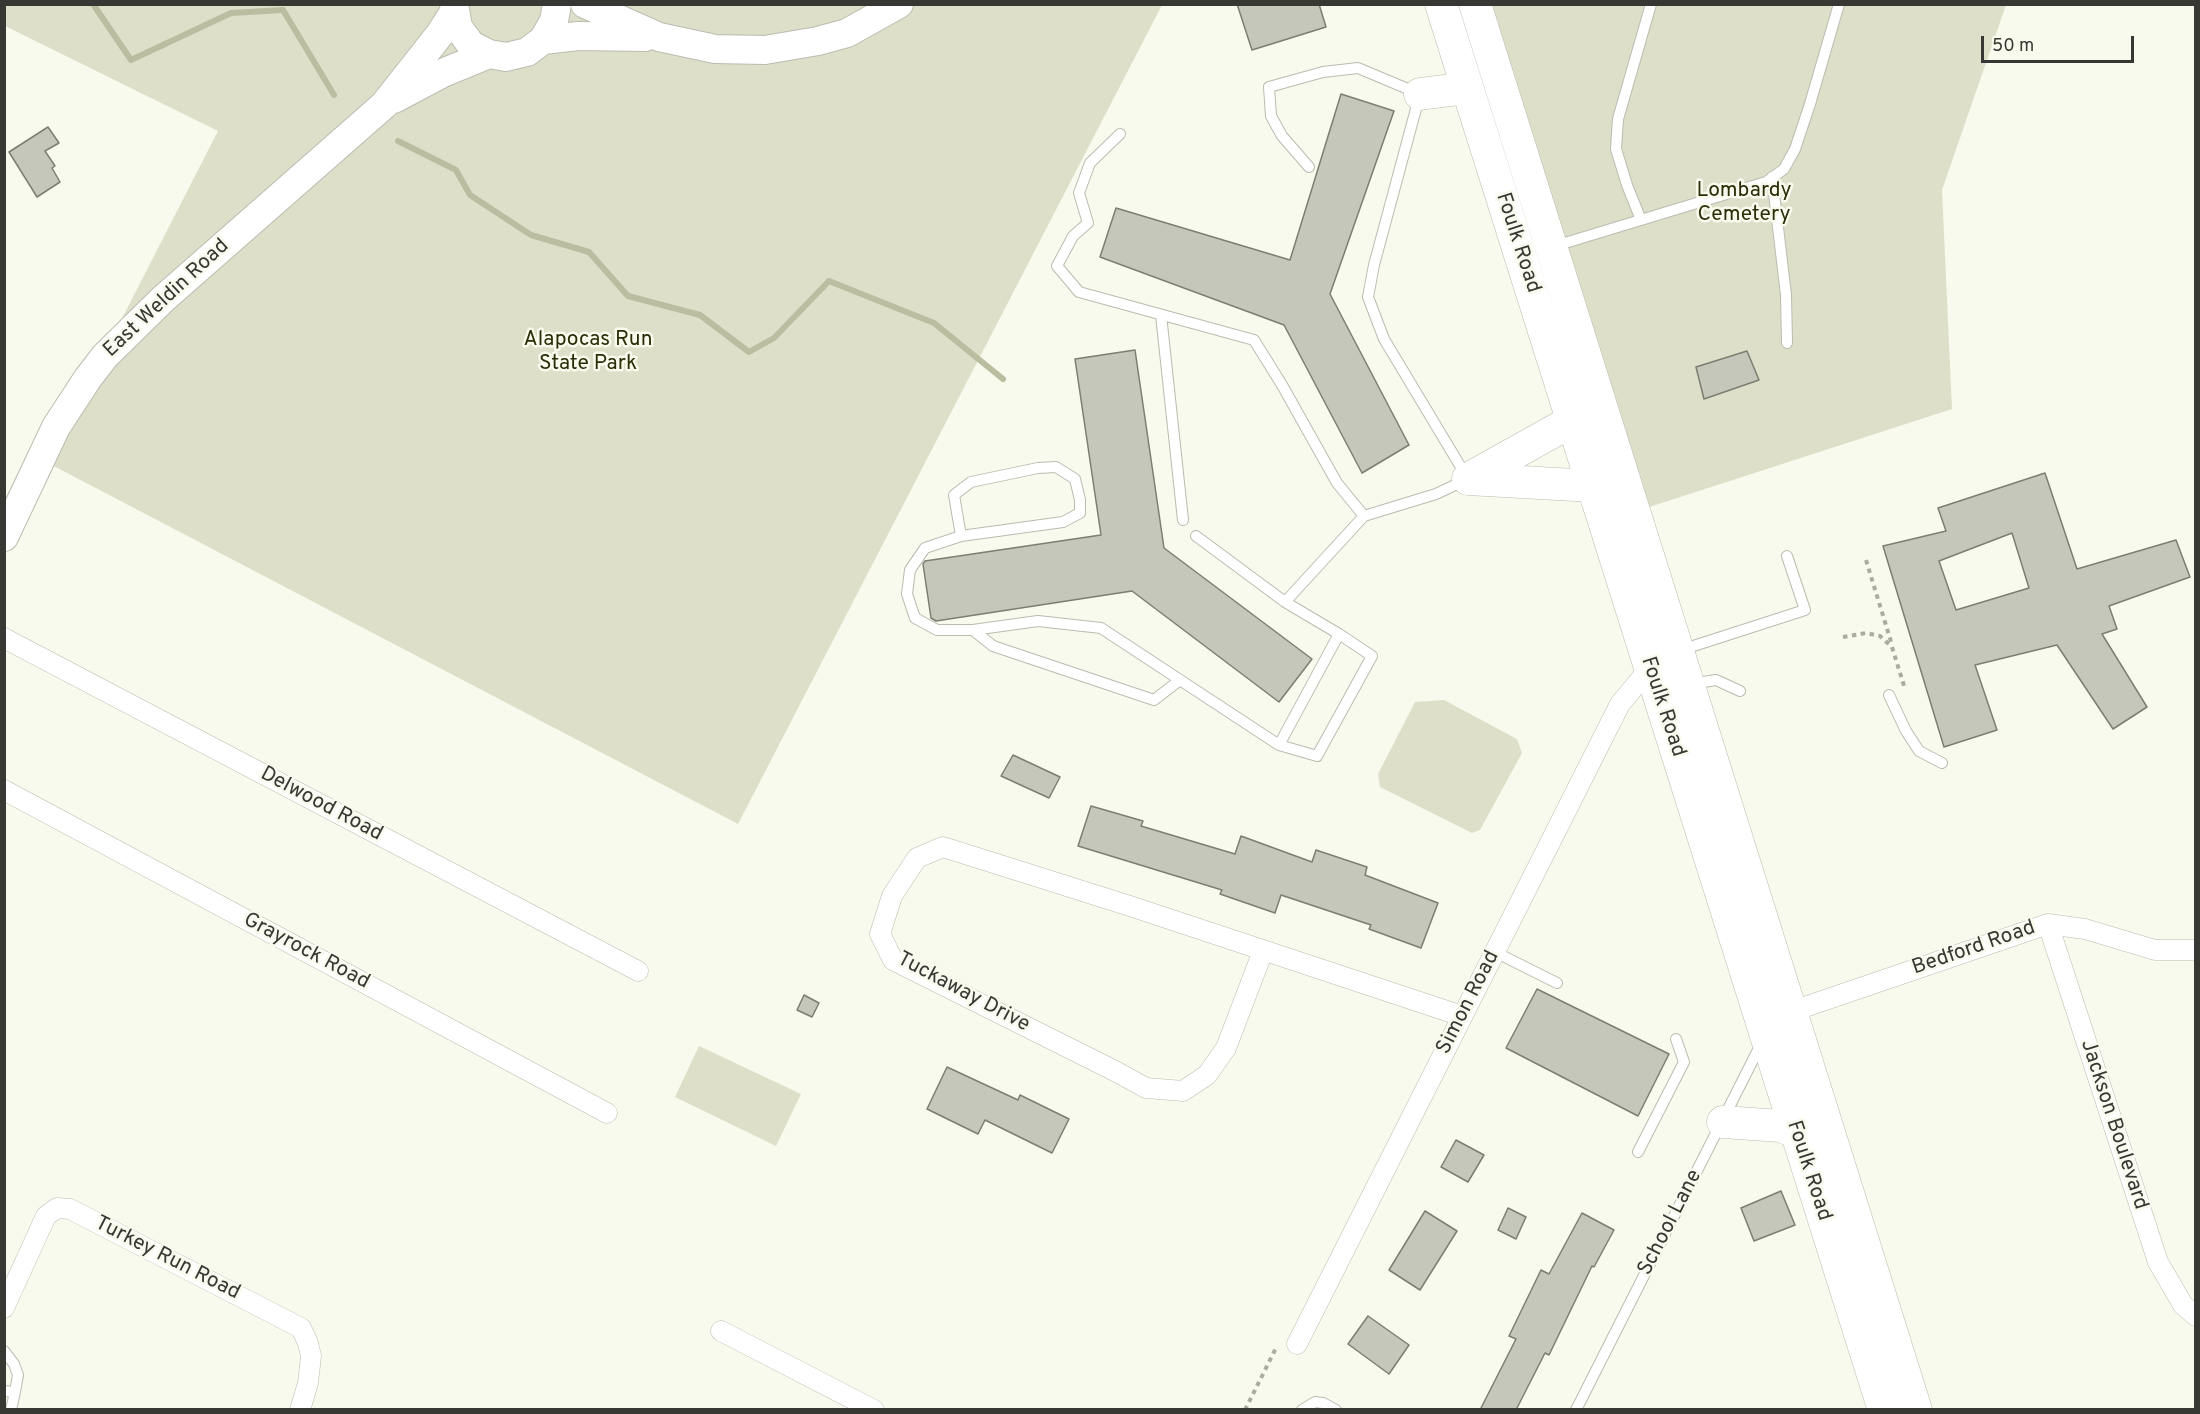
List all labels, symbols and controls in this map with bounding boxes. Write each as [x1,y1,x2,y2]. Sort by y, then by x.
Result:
scale bar [1984,24,2137,62]
text: 50 m [1992,35,2034,58]
park label: Lombardy Cemetery [1696,179,1792,229]
street label: Foulk Road [1489,190,1545,296]
street label: East Weldin Road [99,234,235,364]
park label: Alapocas Run State Park [524,328,652,378]
street label: Foulk Road [1634,654,1690,760]
street label: Delwood Road [255,762,387,848]
street label: Grayrock Road [239,908,373,996]
street label: Bedford Road [1909,916,2039,982]
street label: Tuckaway Drive [892,947,1034,1039]
street label: Simon Road [1432,947,1506,1059]
street label: Jackson Boulevard [2074,1037,2152,1213]
street label: Foulk Road [1780,1118,1836,1224]
street label: School Lane [1634,1166,1708,1280]
street label: Turkey Run Road [90,1211,244,1307]

